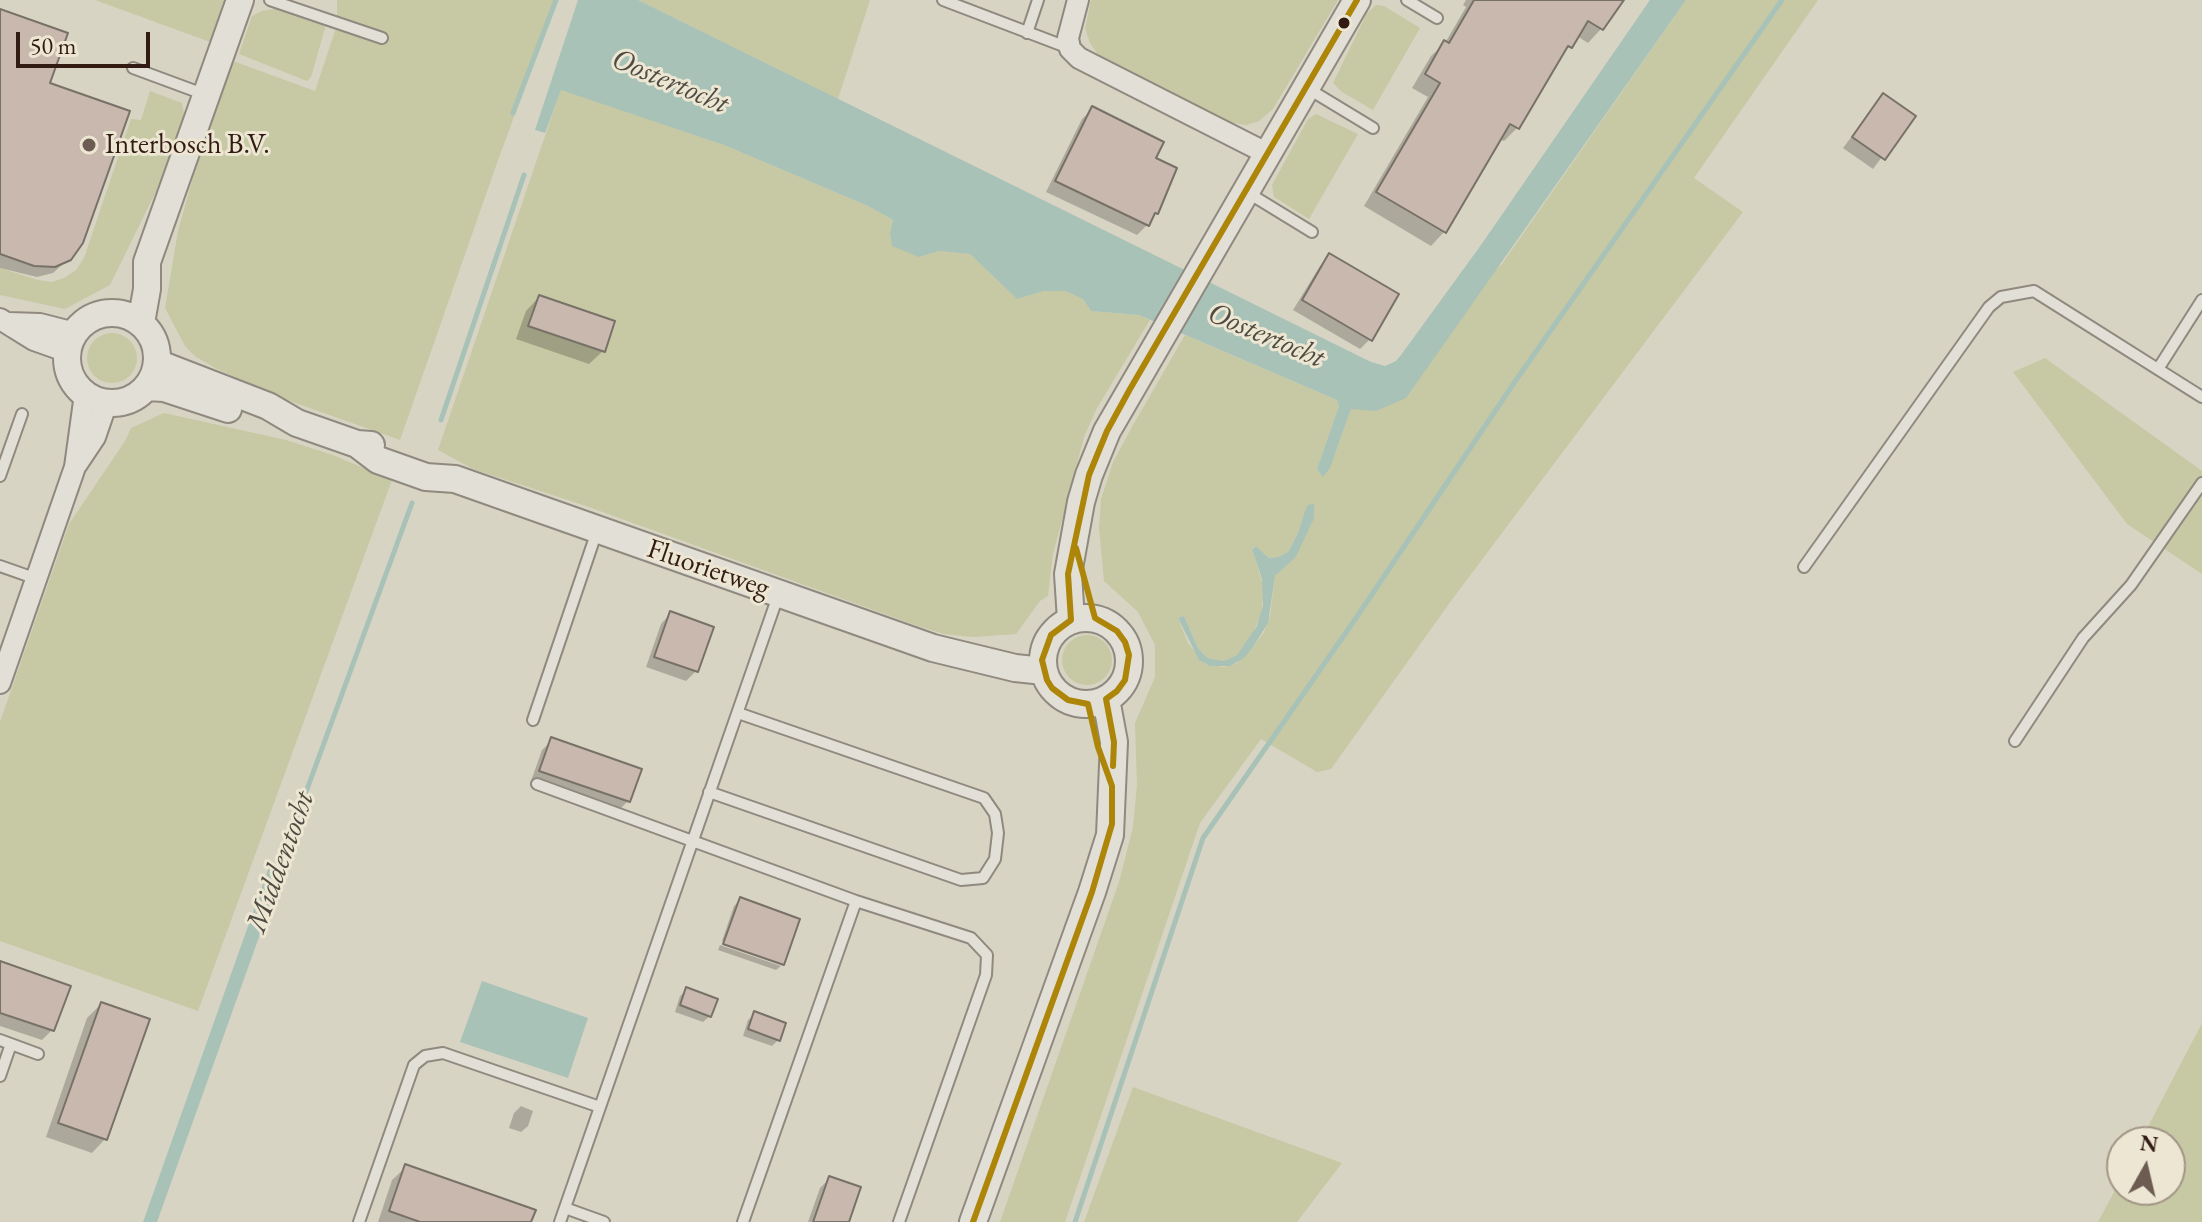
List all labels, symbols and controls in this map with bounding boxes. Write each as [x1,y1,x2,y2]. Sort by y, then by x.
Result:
unlabelled marker [1336,15,1352,31]
scale bar [20,16,154,66]
text: 50 m [30,30,77,61]
water label: Oostertocht [606,41,734,123]
place label: Interbosch B.V. [105,128,270,162]
marker: Interbosch B.V. [80,136,98,154]
water label: Oostertocht [1202,295,1330,377]
street label: Fluorietweg [642,532,774,606]
water label: Middentocht [239,787,323,937]
north arrow [2106,1126,2186,1206]
text: N [2138,1128,2160,1159]

